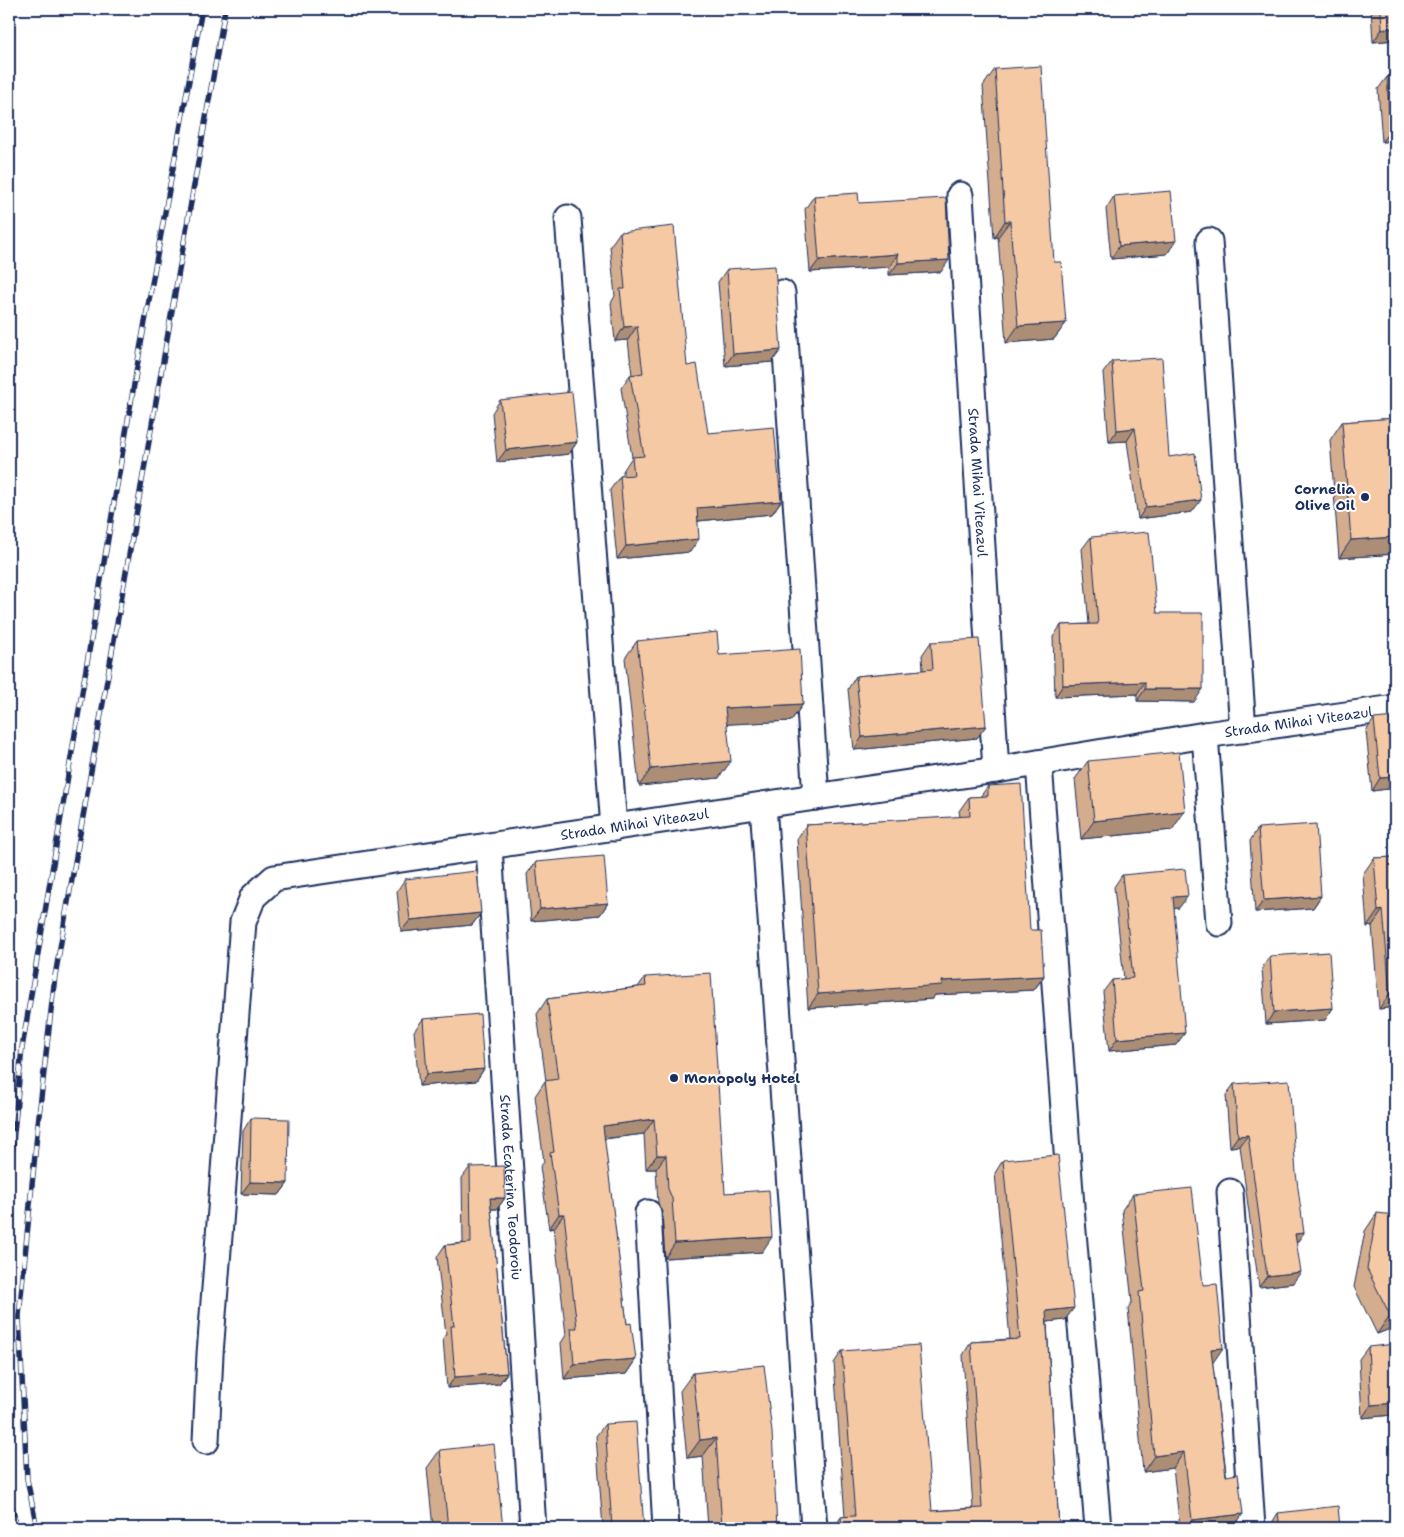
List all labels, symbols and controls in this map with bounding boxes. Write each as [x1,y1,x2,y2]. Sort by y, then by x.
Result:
street label: Strada Mihai Viteazul [964,407,992,558]
place label: Cornelia Olive Oil [1294,480,1355,514]
marker: Cornelia Olive Oil [1359,491,1371,503]
street label: Strada Mihai Viteazul [1223,702,1375,741]
street label: Strada Mihai Viteazul [559,804,710,844]
place label: Monopoly Hotel [684,1069,800,1087]
marker: Monopoly Hotel [668,1072,680,1084]
street label: Strada Ecaterina Teodoroiu [496,1094,526,1281]

